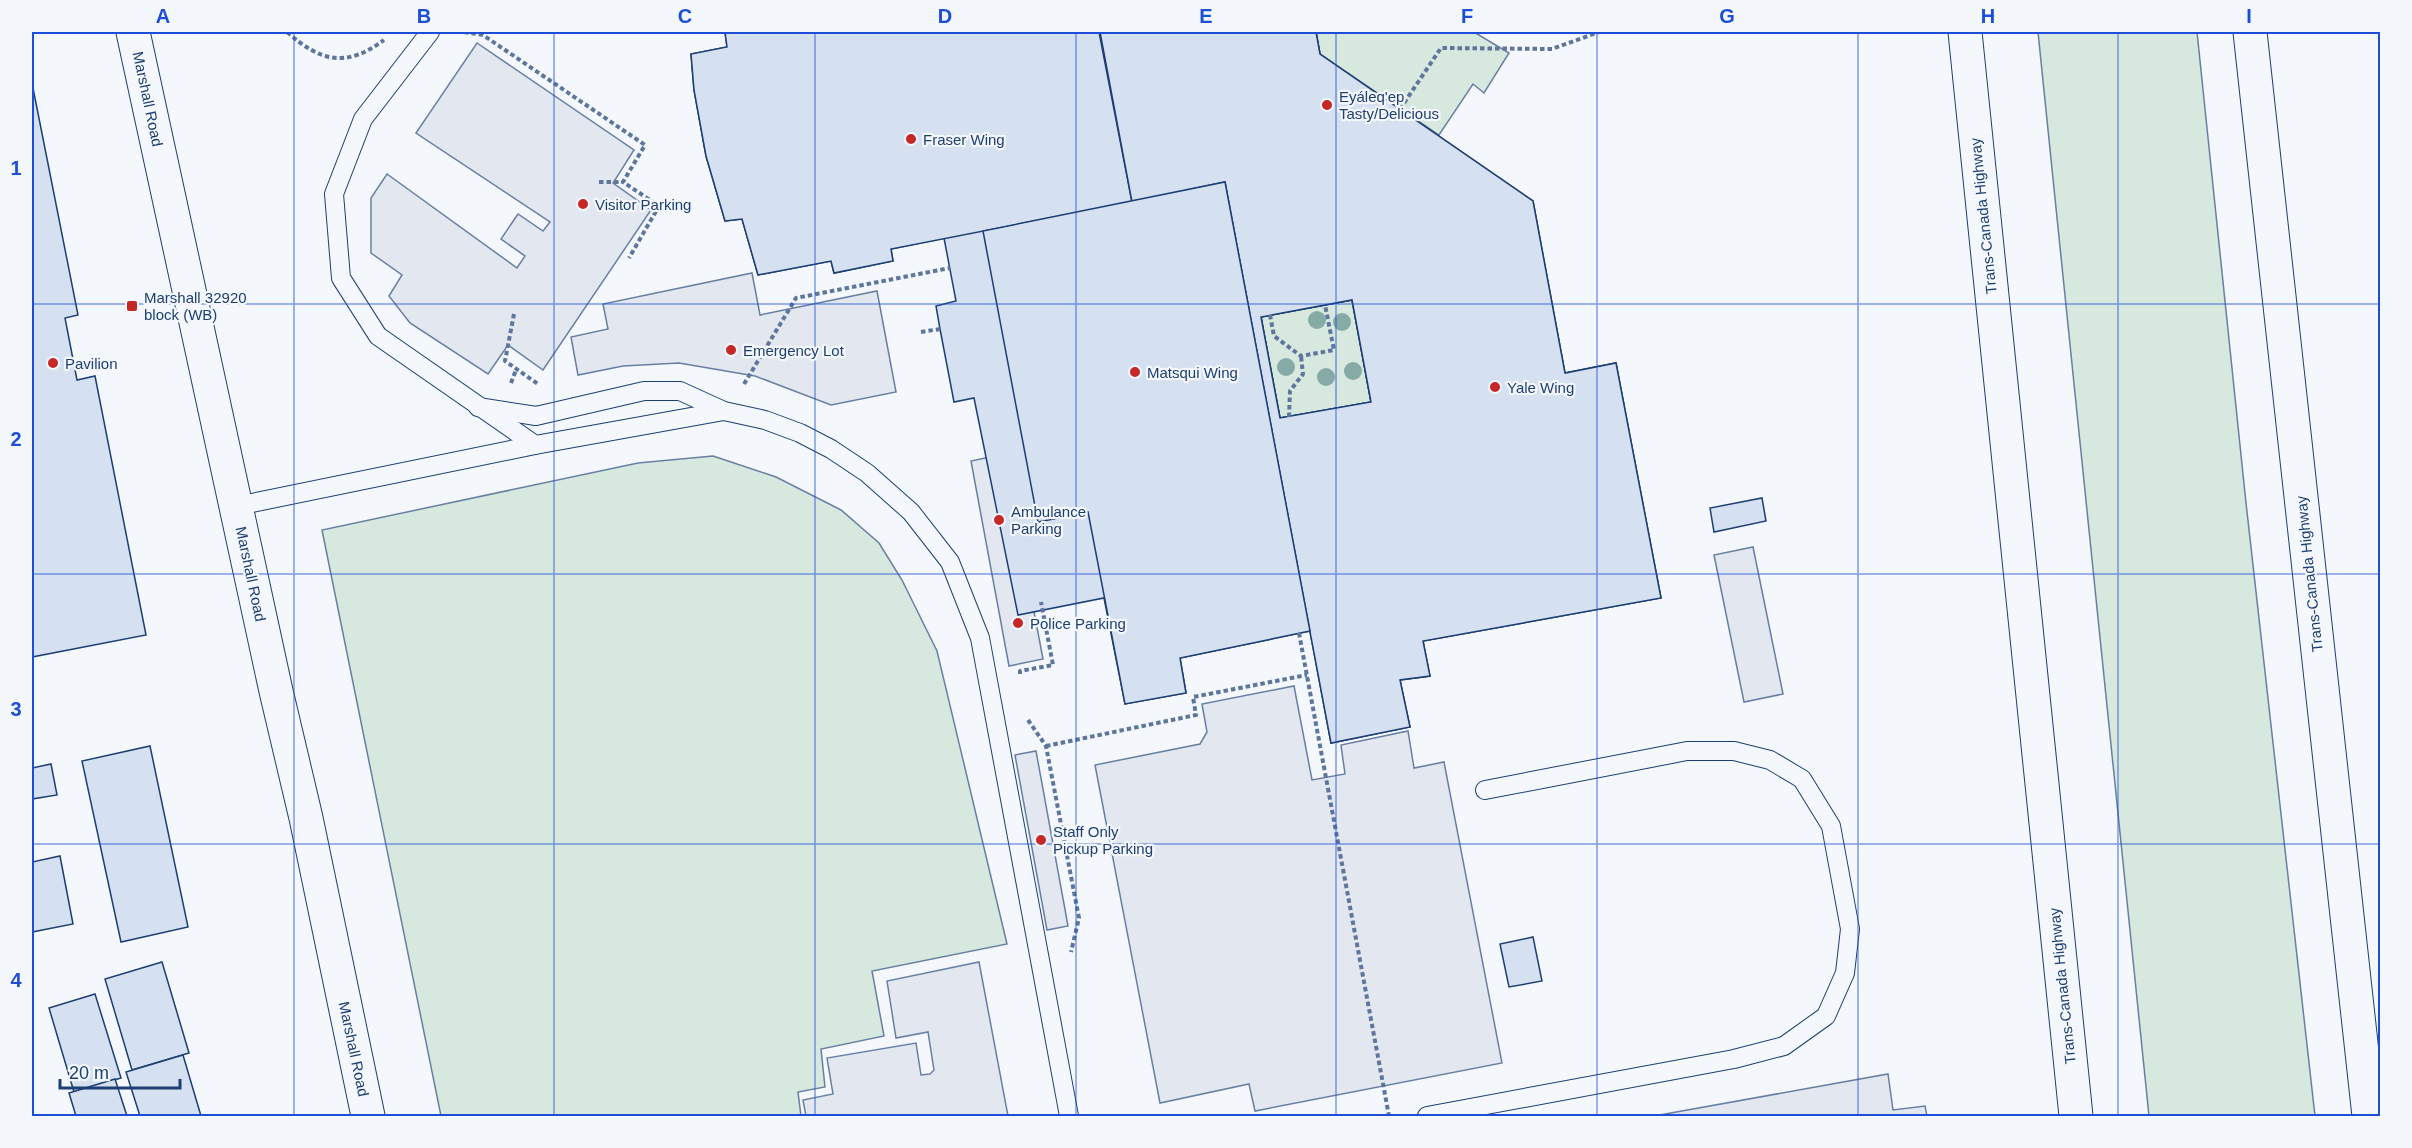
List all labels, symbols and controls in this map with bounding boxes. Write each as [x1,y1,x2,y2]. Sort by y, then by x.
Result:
text: A [156,5,170,27]
text: B [417,5,431,27]
text: C [678,5,692,27]
text: D [938,5,952,27]
text: E [1199,5,1213,27]
text: F [1461,5,1473,27]
text: G [1719,5,1735,27]
text: H [1981,5,1995,27]
text: I [2246,5,2252,27]
street label: Marshall Road [130,50,166,148]
place label: Eyáleq'ep Tasty/Delicious [1339,88,1439,122]
marker: Eyáleq'ep Tasty/Delicious [1320,98,1334,112]
place label: Fraser Wing [923,131,1005,148]
marker: Fraser Wing [904,132,918,146]
street label: Trans-Canada Highway [1966,137,2000,295]
text: 1 [10,157,22,179]
place label: Visitor Parking [595,196,691,213]
marker: Visitor Parking [576,197,590,211]
place label: Marshall 32920 block (WB) [144,289,247,323]
marker: Marshall 32920 block (WB) [125,299,139,313]
place label: Emergency Lot [743,342,845,359]
marker: Emergency Lot [724,343,738,357]
place label: Pavilion [65,355,118,372]
marker: Pavilion [46,356,60,370]
place label: Matsqui Wing [1147,364,1238,381]
marker: Matsqui Wing [1128,365,1142,379]
place label: Yale Wing [1507,379,1574,396]
marker: Yale Wing [1488,380,1502,394]
text: 2 [10,428,22,450]
street label: Trans-Canada Highway [2292,495,2326,653]
place label: Ambulance Parking [1011,503,1086,537]
marker: Ambulance Parking [992,513,1006,527]
street label: Marshall Road [233,525,269,623]
place label: Police Parking [1030,615,1126,632]
marker: Police Parking [1011,616,1025,630]
text: 3 [10,698,22,720]
place label: Staff Only Pickup Parking [1053,823,1153,857]
marker: Staff Only Pickup Parking [1034,833,1048,847]
street label: Trans-Canada Highway [2045,907,2079,1065]
text: 4 [10,969,22,991]
street label: Marshall Road [336,1000,372,1098]
scale bar [60,1052,180,1090]
text: 20 m [69,1063,109,1083]

